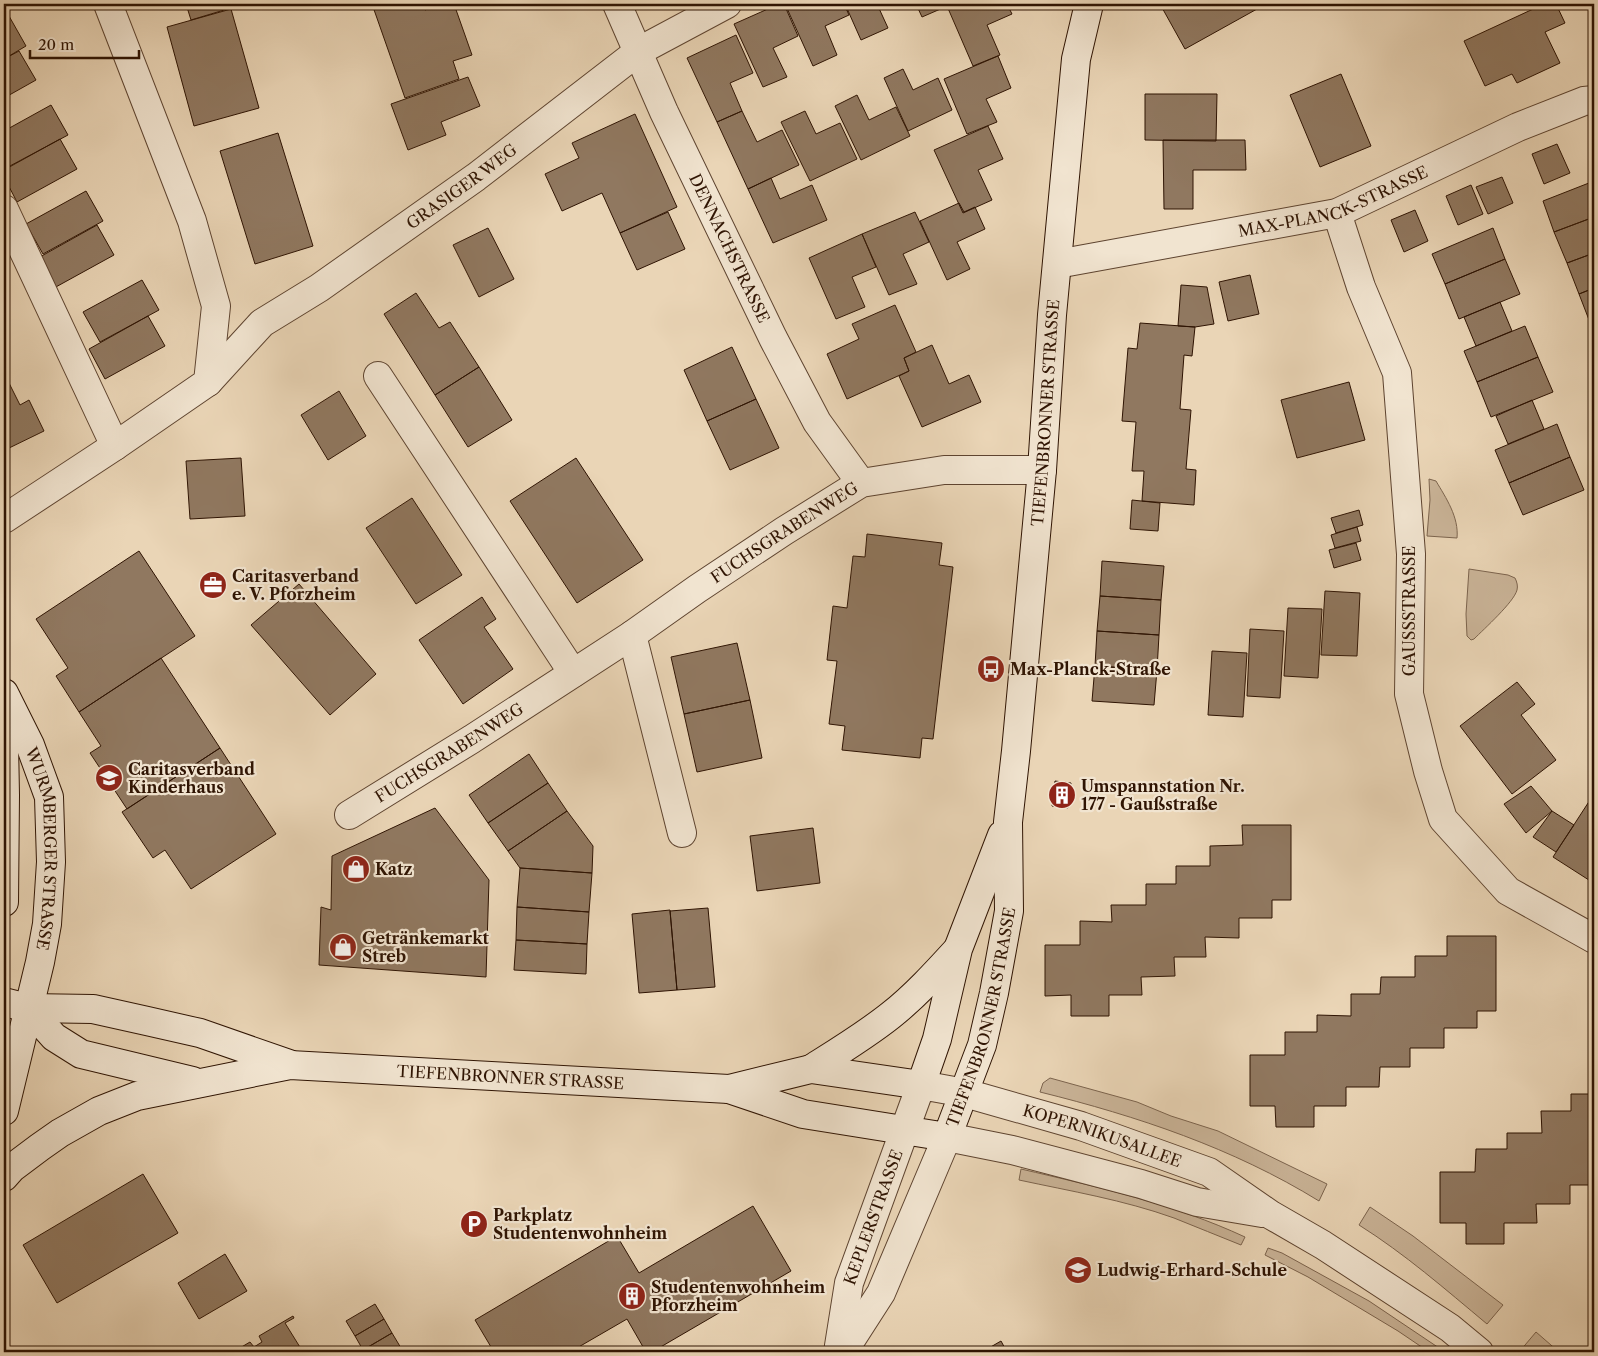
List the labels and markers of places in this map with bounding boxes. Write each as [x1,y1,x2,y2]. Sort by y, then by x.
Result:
place label: Caritasverband e. V. Pforzheim [232,566,359,604]
office icon: Caritasverband e. V. Pforzheim [198,570,228,600]
bus stop icon: Max-Planck-Straße [976,654,1006,684]
place label: Max-Planck-Straße [1010,659,1171,679]
place label: Caritasverband Kinderhaus [128,759,255,797]
school or university icon: Caritasverband Kinderhaus [94,763,124,793]
place label: Umspannstation Nr. 177 - Gaußstraße [1081,776,1245,814]
building icon: Umspannstation Nr. 177 - Gaußstraße [1047,780,1077,810]
shop icon: Katz [341,854,371,884]
place label: Katz [375,859,413,879]
place label: Getränkemarkt Streb [362,928,489,966]
shop icon: Getränkemarkt Streb [328,932,358,962]
place label: Parkplatz Studentenwohnheim [493,1205,667,1243]
parking icon: Parkplatz Studentenwohnheim [459,1209,489,1239]
school or university icon: Ludwig-Erhard-Schule [1063,1255,1093,1285]
place label: Ludwig-Erhard-Schule [1097,1260,1287,1280]
place label: Studentenwohnheim Pforzheim [651,1277,825,1315]
building icon: Studentenwohnheim Pforzheim [617,1281,647,1311]

